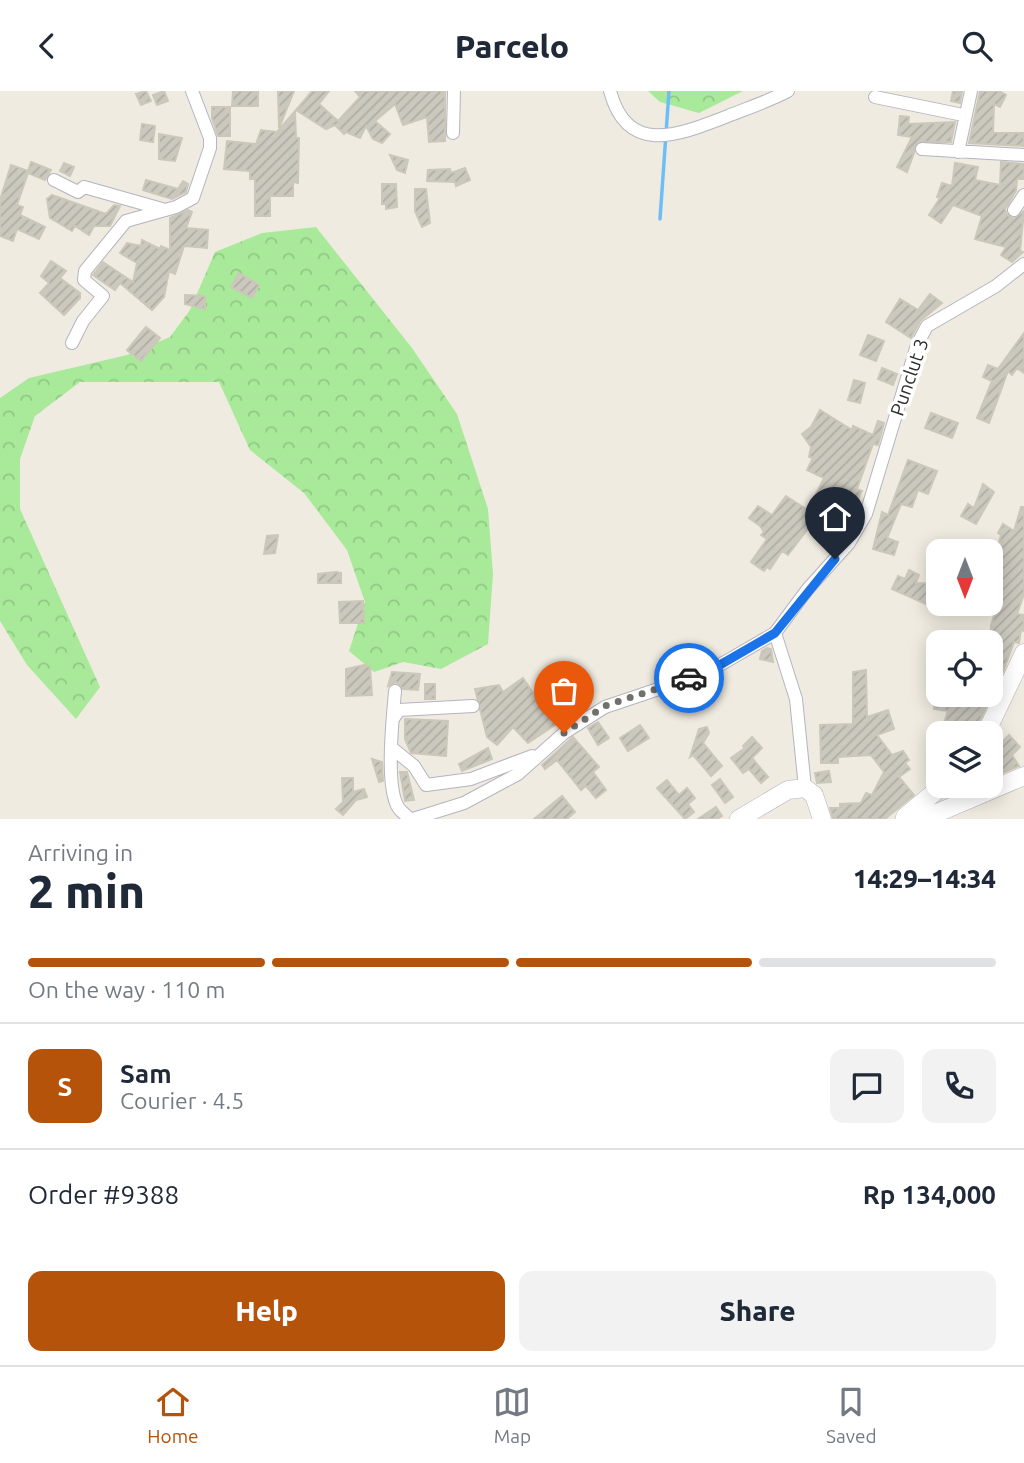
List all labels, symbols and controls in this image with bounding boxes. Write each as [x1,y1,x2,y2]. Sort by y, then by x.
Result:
icon: back [28,27,66,65]
icon: search [958,27,996,65]
text: Parcelo [455,28,569,64]
street label: Punclut 3 [886,335,932,419]
pin [805,487,865,559]
icon: home [816,498,854,536]
north arrow [926,539,1003,616]
map controls [926,539,1003,798]
button: locate [926,630,1003,707]
courier [654,643,724,713]
icon: car [670,659,708,697]
pin [534,661,594,733]
icon: bag [545,672,583,710]
button: layers [926,721,1003,798]
text: Arriving in [28,840,133,865]
text: 14:29–14:34 [853,864,996,893]
text: 2 min [28,865,145,917]
text: On the way · 110 m [28,977,225,1002]
button: chat [830,1049,904,1123]
button: phone [922,1049,996,1123]
text: Sam [120,1059,172,1088]
text: S [58,1072,72,1101]
text: Courier · 4.5 [120,1088,244,1113]
text: Order #9388 [28,1180,179,1209]
text: Rp 134,000 [863,1180,996,1209]
button: Help [28,1271,505,1351]
button: Share [519,1271,996,1351]
tab: Home [147,1383,199,1447]
tab: Map [493,1383,531,1447]
tab: Saved [826,1383,877,1447]

